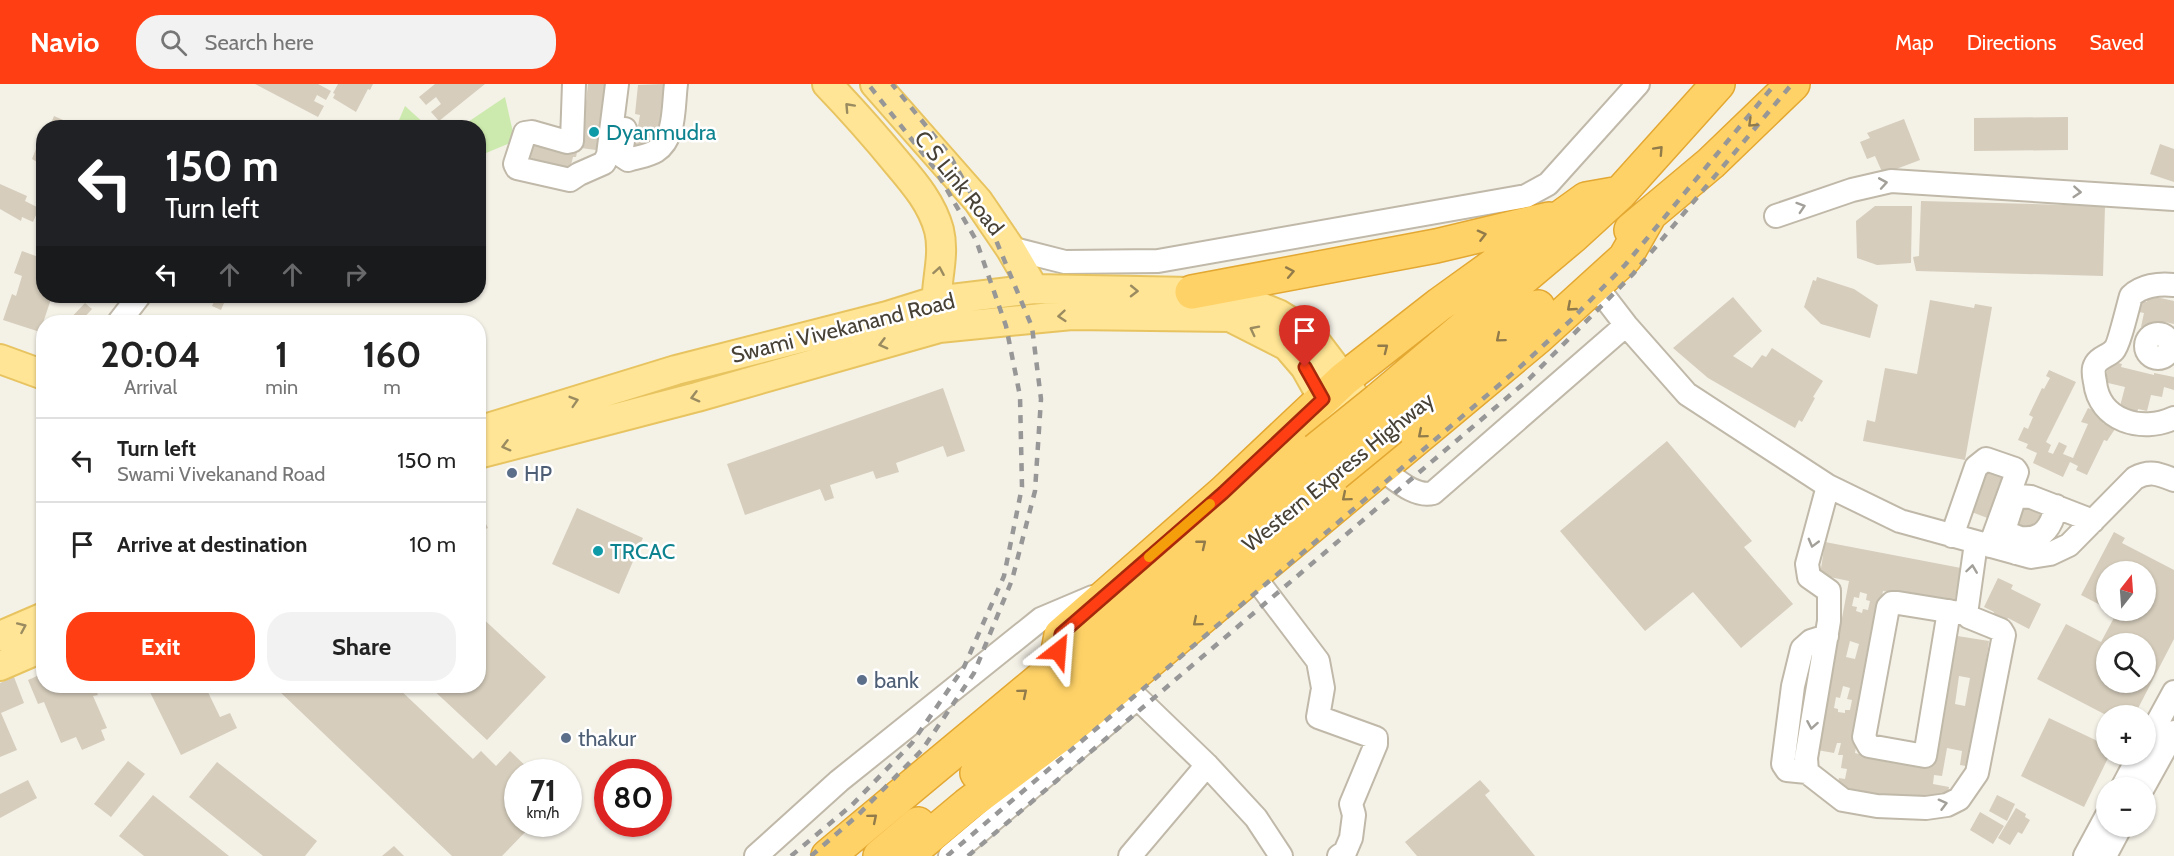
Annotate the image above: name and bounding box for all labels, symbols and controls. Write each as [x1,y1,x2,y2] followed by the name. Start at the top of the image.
[136,15,556,69] search box
[30,25,100,59] text: Navio
[157,26,190,59] icon: search
[205,29,314,56] text: Search here
[1895,30,1934,55] text: Map
[1967,30,2056,55] text: Directions
[2089,30,2144,55] text: Saved
[845,103,856,114] one-way arrow
[1748,116,1759,127] one-way arrow
[606,119,717,146] place label: Dyanmudra
[587,125,601,139] marker: Dyanmudra
[909,125,1009,241] street label: C S Link Road
[165,140,279,192] text: 150 m
[66,144,144,222] icon: left
[1652,147,1663,157] one-way arrow
[1877,177,1887,190] one-way arrow
[2073,186,2082,199] one-way arrow
[165,192,259,225] text: Turn left
[1795,202,1806,214] one-way arrow
[1477,230,1487,243] one-way arrow
[150,258,183,291] icon: left
[213,258,246,291] icon: ahead
[276,258,309,291] icon: ahead
[339,258,372,291] icon: right
[932,266,945,276] one-way arrow
[1285,266,1295,279] one-way arrow
[1130,285,1139,297] one-way arrow
[729,287,957,369] street label: Swami Vivekanand Road
[1567,300,1578,311] one-way arrow
[1279,305,1330,367] pin
[1058,309,1067,322] one-way arrow
[1288,314,1321,347] icon: arrive
[1250,325,1261,337] one-way arrow
[1496,331,1507,342] one-way arrow
[100,332,201,376] text: 20:04
[275,332,288,376] text: 1
[363,332,422,376] text: 160
[878,337,888,349] one-way arrow
[1377,344,1388,355] one-way arrow
[124,375,177,399] text: Arrival
[265,375,298,399] text: min
[383,375,401,399] text: m
[1237,386,1439,558] street label: Western Express Highway
[690,390,701,402] one-way arrow
[568,396,579,408] one-way arrow
[1418,426,1429,437] one-way arrow
[117,435,196,462] text: Turn left
[501,439,511,452] one-way arrow
[66,444,99,477] icon: left
[397,447,456,474] text: 150 m
[524,460,553,487] place label: HP
[117,462,325,486] text: Swami Vivekanand Road
[505,466,519,480] marker: HP
[1342,490,1353,501] one-way arrow
[66,528,99,561] icon: arrive
[117,531,307,558] text: Arrive at destination
[409,531,456,558] text: 10 m
[1808,537,1820,547] one-way arrow
[610,538,675,565] place label: TRCAC
[1195,541,1206,552] one-way arrow
[591,544,605,558] marker: TRCAC
[2096,561,2156,621] north arrow
[2096,561,2156,837] map controls
[1966,564,1978,573] one-way arrow
[66,612,255,681] button: Exit
[267,612,456,681] button: Share
[1193,615,1204,626] one-way arrow
[1026,619,1090,683] position arrow
[15,622,26,634] one-way arrow
[2096,633,2156,693] button: search
[874,667,919,694] place label: bank
[855,673,869,687] marker: bank
[1016,690,1027,701] one-way arrow
[2096,705,2156,765] button: +
[1806,719,1819,729] one-way arrow
[578,725,636,752] place label: thakur
[559,731,573,745] marker: thakur
[594,759,672,837] speed limit sign: 80
[530,772,556,809] text: 71
[2096,777,2156,837] button: −
[1938,799,1948,812] one-way arrow
[527,804,559,822] text: km/h
[866,815,877,826] one-way arrow

